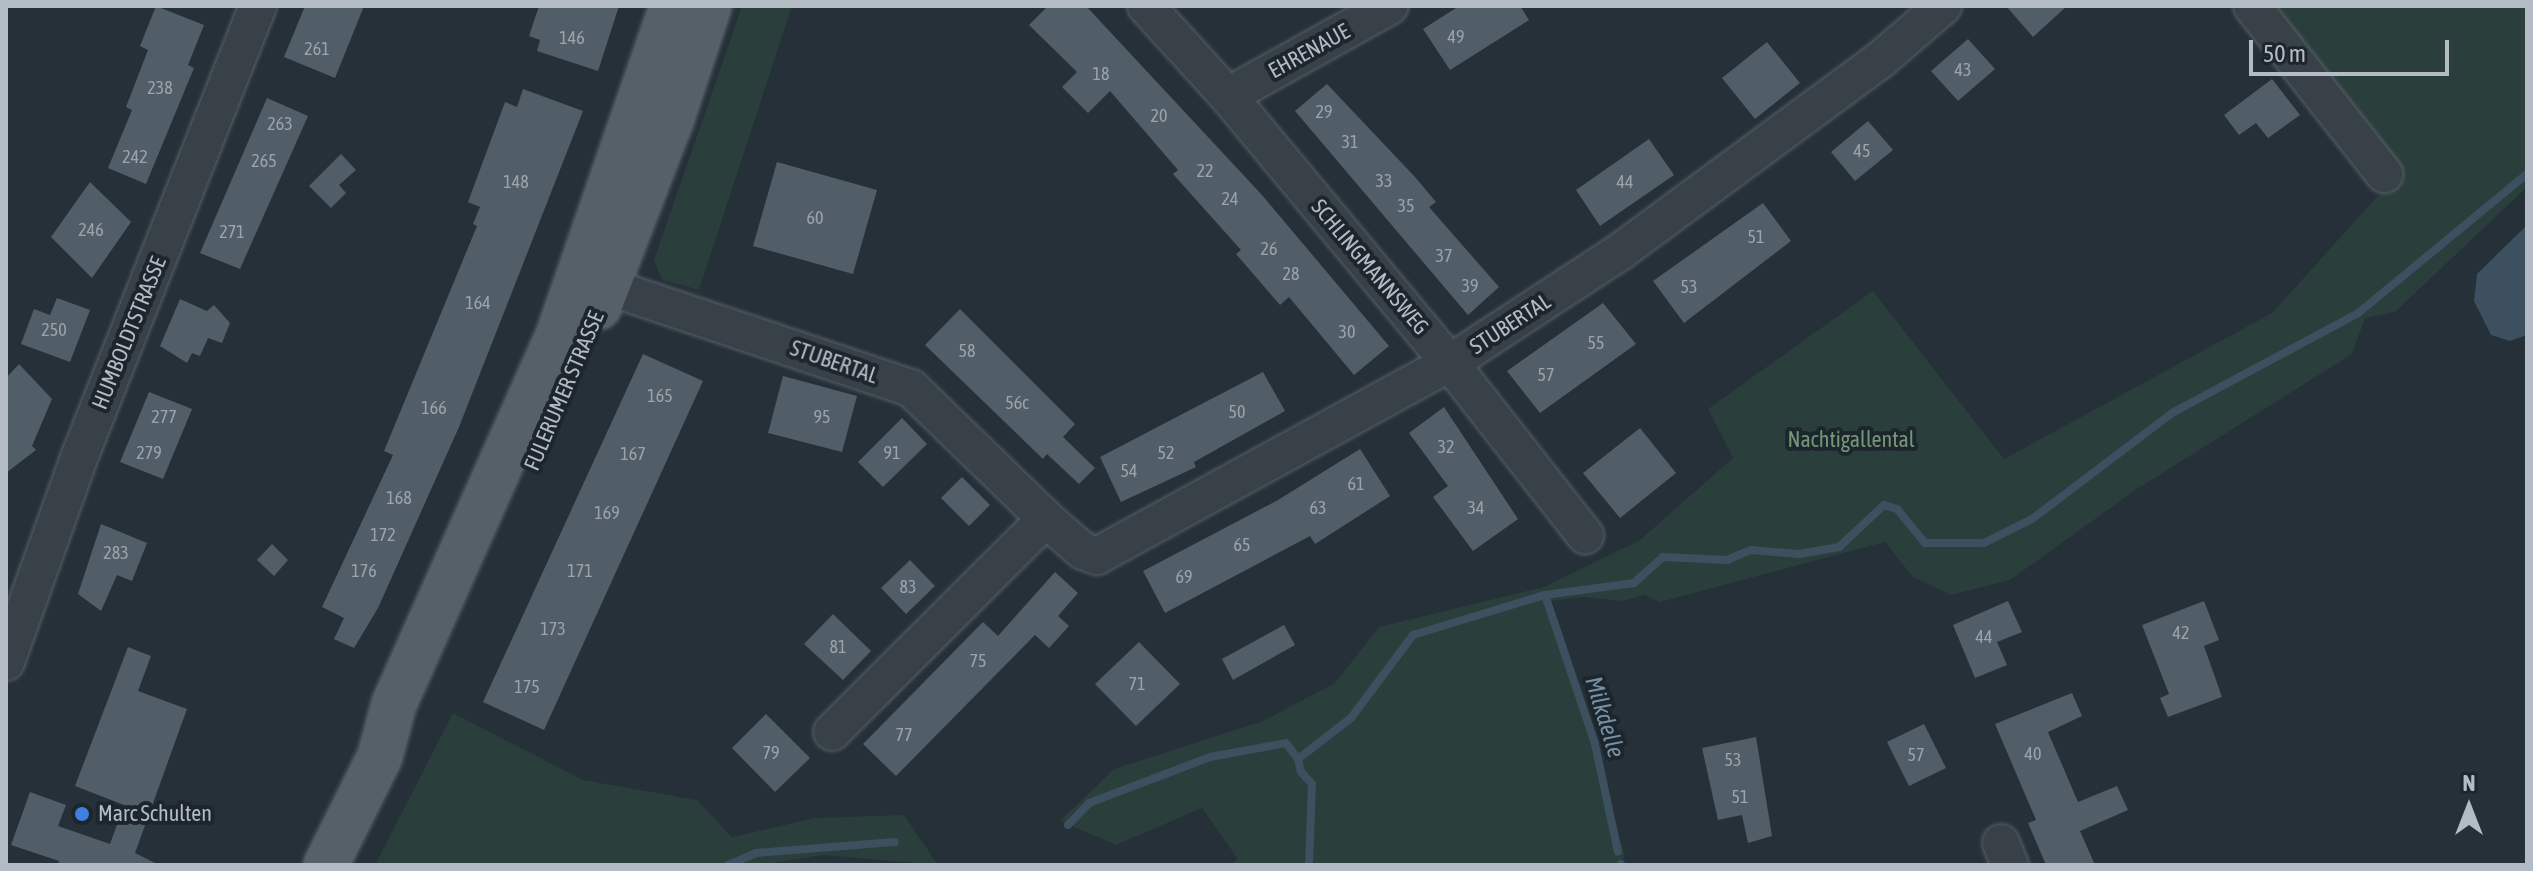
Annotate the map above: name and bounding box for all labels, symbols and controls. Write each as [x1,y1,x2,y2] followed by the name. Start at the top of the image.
[1264,18,1354,84] street label: EHRENAUE
[2253,24,2453,74] scale bar
[1448,26,1464,48] house number: 49
[559,27,585,49] house number: 146
[304,38,330,60] house number: 261
[2263,40,2306,67] text: 50 m
[1955,59,1971,81] house number: 43
[1093,63,1109,85] house number: 18
[147,77,173,99] house number: 238
[1316,101,1332,123] house number: 29
[1151,105,1167,127] house number: 20
[267,113,293,135] house number: 263
[1342,131,1358,153] house number: 31
[1854,140,1870,162] house number: 45
[122,146,148,168] house number: 242
[251,150,277,172] house number: 265
[1197,160,1213,182] house number: 22
[1376,170,1392,192] house number: 33
[503,171,529,193] house number: 148
[1617,171,1633,193] house number: 44
[1222,188,1238,210] house number: 24
[1306,194,1434,340] street label: SCHLINGMANNSWEG
[1398,195,1414,217] house number: 35
[807,207,823,229] house number: 60
[78,219,104,241] house number: 246
[219,221,245,243] house number: 271
[1748,226,1764,248] house number: 51
[1261,238,1277,260] house number: 26
[1436,245,1452,267] house number: 37
[86,253,172,413] street label: HUMBOLDTSTRASSE
[1283,263,1299,285] house number: 28
[1462,275,1478,297] house number: 39
[1681,276,1697,298] house number: 53
[1465,288,1555,360] street label: STUBERTAL
[465,292,491,314] house number: 164
[519,307,609,475] street label: FULERUMER STRASSE
[41,319,67,341] house number: 250
[1339,321,1355,343] house number: 30
[1588,332,1604,354] house number: 55
[787,335,881,389] street label: STUBERTAL
[959,340,975,362] house number: 58
[1538,364,1554,386] house number: 57
[647,385,673,407] house number: 165
[1005,392,1029,414] house number: 56c
[421,397,447,419] house number: 166
[1229,401,1245,423] house number: 50
[151,406,177,428] house number: 277
[814,406,830,428] house number: 95
[1787,427,1915,453] park label: Nachtigallental
[1438,436,1454,458] house number: 32
[136,442,162,464] house number: 279
[884,442,900,464] house number: 91
[1158,442,1174,464] house number: 52
[620,443,646,465] house number: 167
[1121,460,1137,482] house number: 54
[1348,473,1364,495] house number: 61
[386,487,412,509] house number: 168
[1310,497,1326,519] house number: 63
[1468,497,1484,519] house number: 34
[594,502,620,524] house number: 169
[370,524,396,546] house number: 172
[1234,534,1250,556] house number: 65
[103,542,129,564] house number: 283
[351,560,377,582] house number: 176
[567,560,593,582] house number: 171
[1176,566,1192,588] house number: 69
[900,576,916,598] house number: 83
[540,618,566,640] house number: 173
[2173,622,2189,644] house number: 42
[1976,626,1992,648] house number: 44
[830,636,846,658] house number: 81
[970,650,986,672] house number: 75
[1129,673,1145,695] house number: 71
[1579,673,1631,761] water label: Milkdelle
[514,676,540,698] house number: 175
[896,724,912,746] house number: 77
[763,742,779,764] house number: 79
[2025,743,2041,765] house number: 40
[1908,744,1924,766] house number: 57
[1725,749,1741,771] house number: 53
[2429,767,2509,847] north arrow
[2463,770,2475,796] text: N
[1732,786,1748,808] house number: 51
[98,801,212,827] place label: Marc Schulten
[73,805,91,823] marker: Marc Schulten

